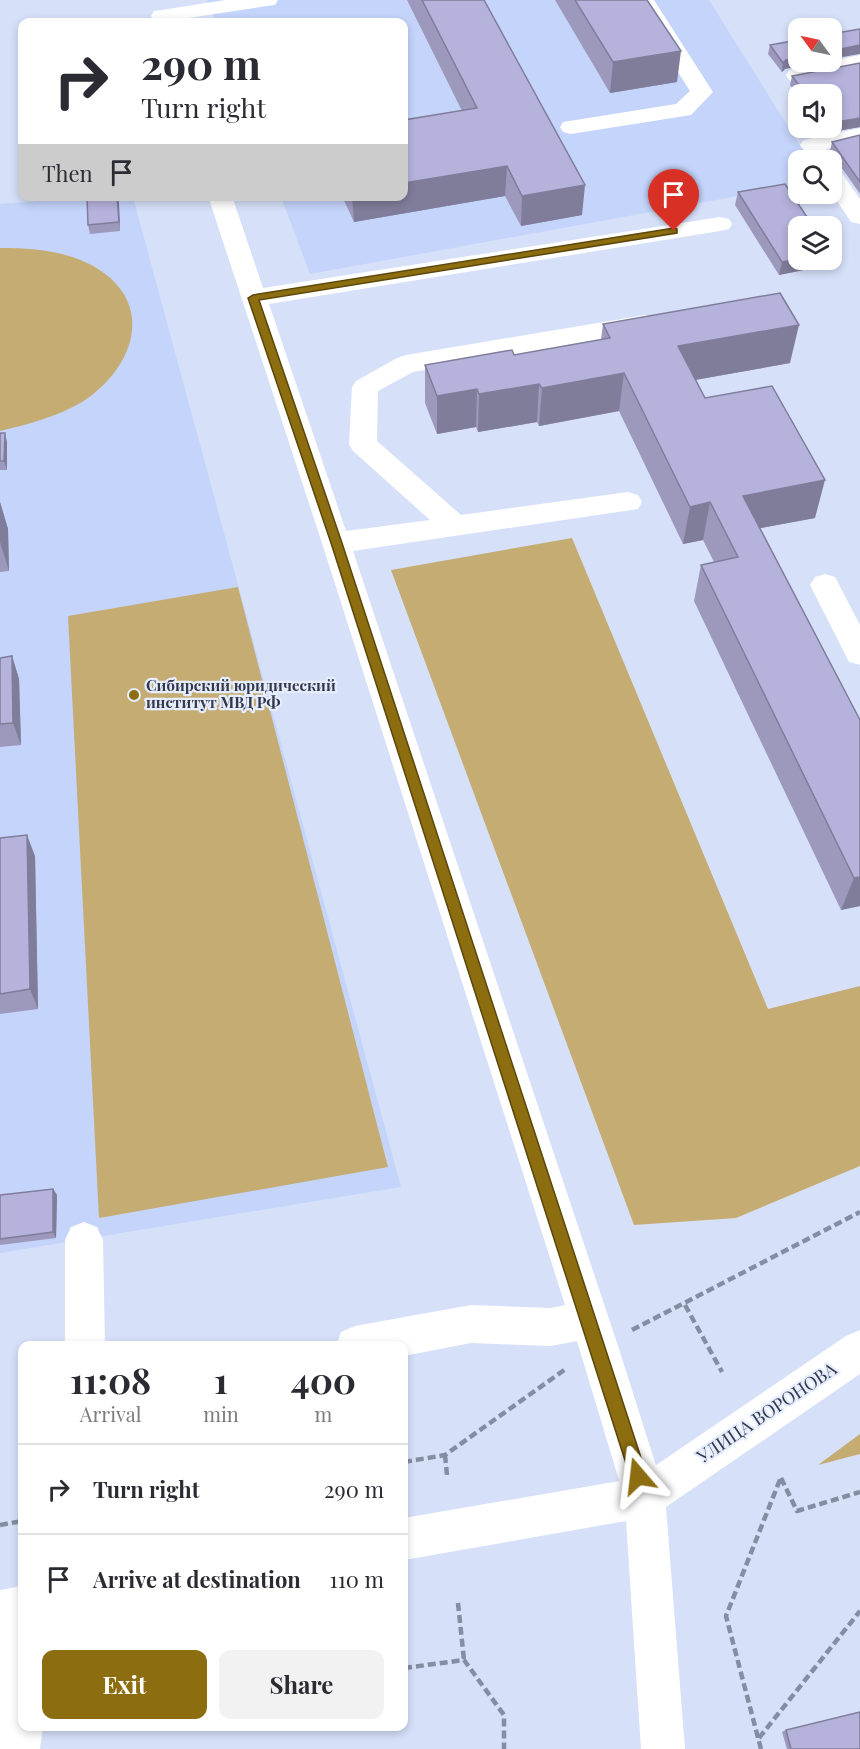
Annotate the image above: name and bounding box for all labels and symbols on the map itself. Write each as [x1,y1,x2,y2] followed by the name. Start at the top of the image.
[788,18,842,72] north arrow
[648,169,699,231] pin
[146,675,336,712] place label: Сибирский юридический институт МВД РФ
[127,688,141,702] marker: Сибирский юридический институт МВД РФ
[691,1356,841,1468] street label: УЛИЦА ВОРОНОВА
[606,1444,670,1508] position arrow

